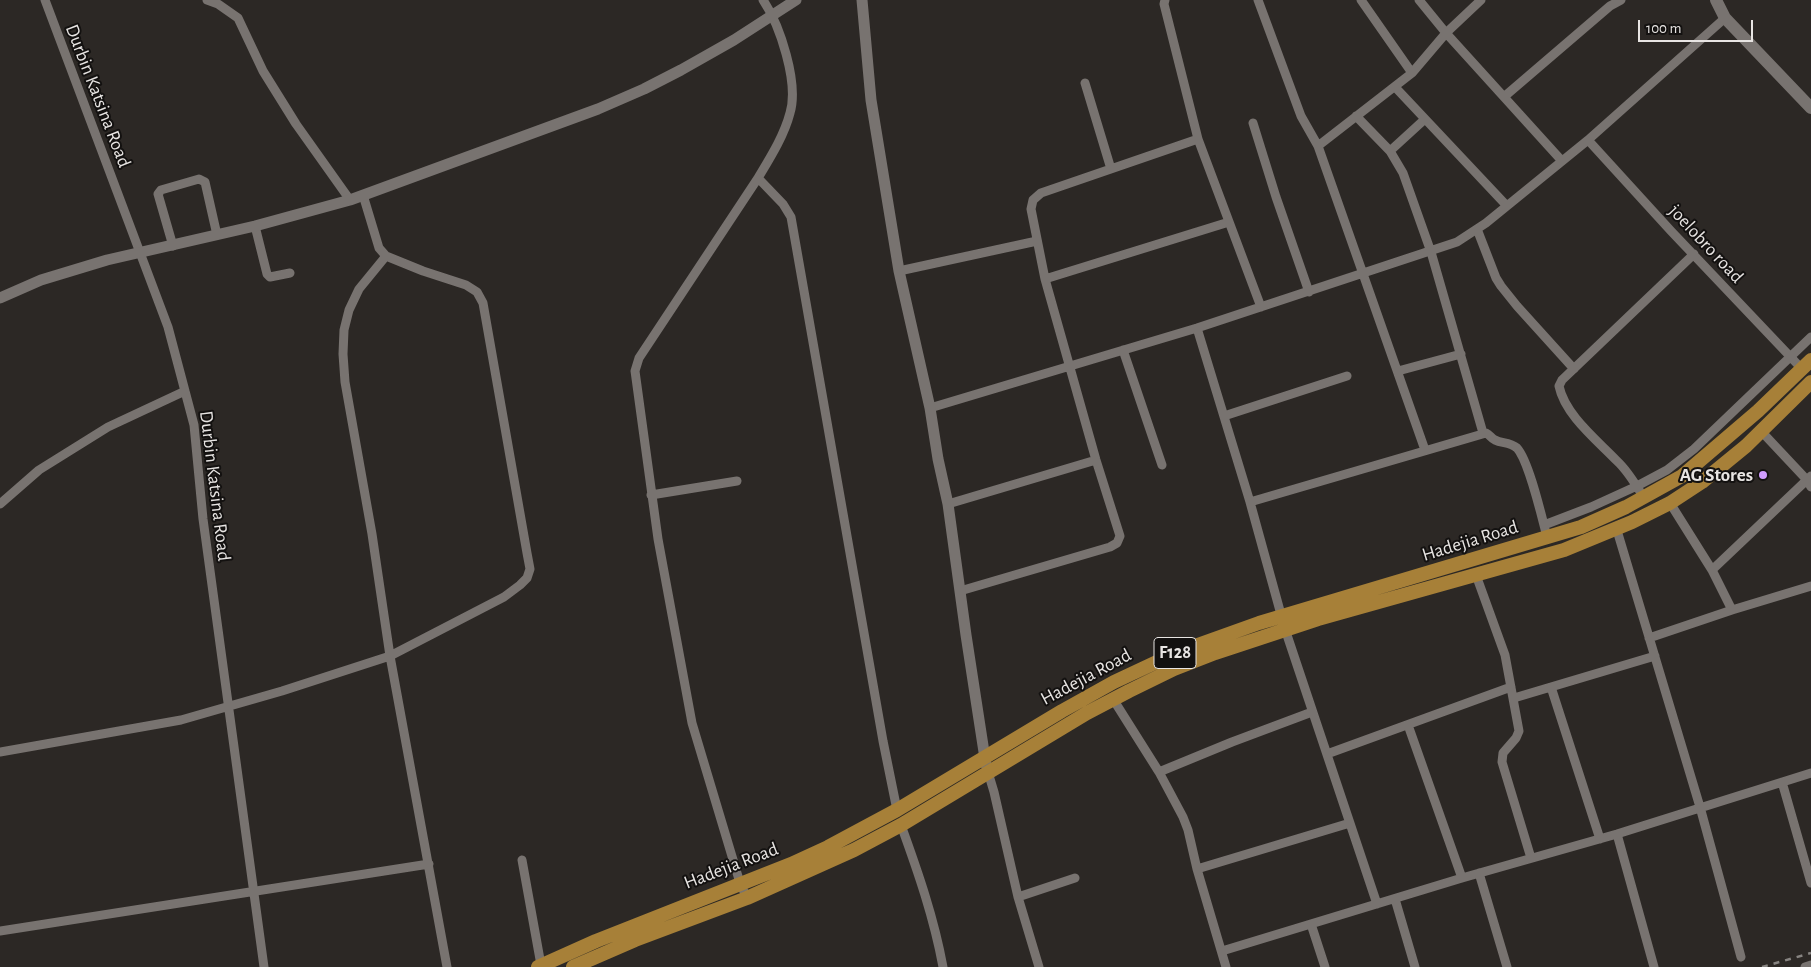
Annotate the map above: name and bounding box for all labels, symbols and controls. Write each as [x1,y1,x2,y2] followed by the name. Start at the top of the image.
[1641,10,1756,42] scale bar
[60,21,136,171] street label: Durbin Katsina Road
[1646,21,1681,36] text: 100 m
[1664,200,1748,288] street label: joelobro road
[194,409,236,563] street label: Durbin Katsina Road
[1680,464,1753,486] place label: AG Stores
[1757,469,1769,481] marker: AG Stores
[1419,516,1521,566] street label: Hadejia Road
[1154,638,1196,668] road number: F128
[1037,644,1135,710] street label: Hadejia Road
[681,838,781,894] street label: Hadejia Road

